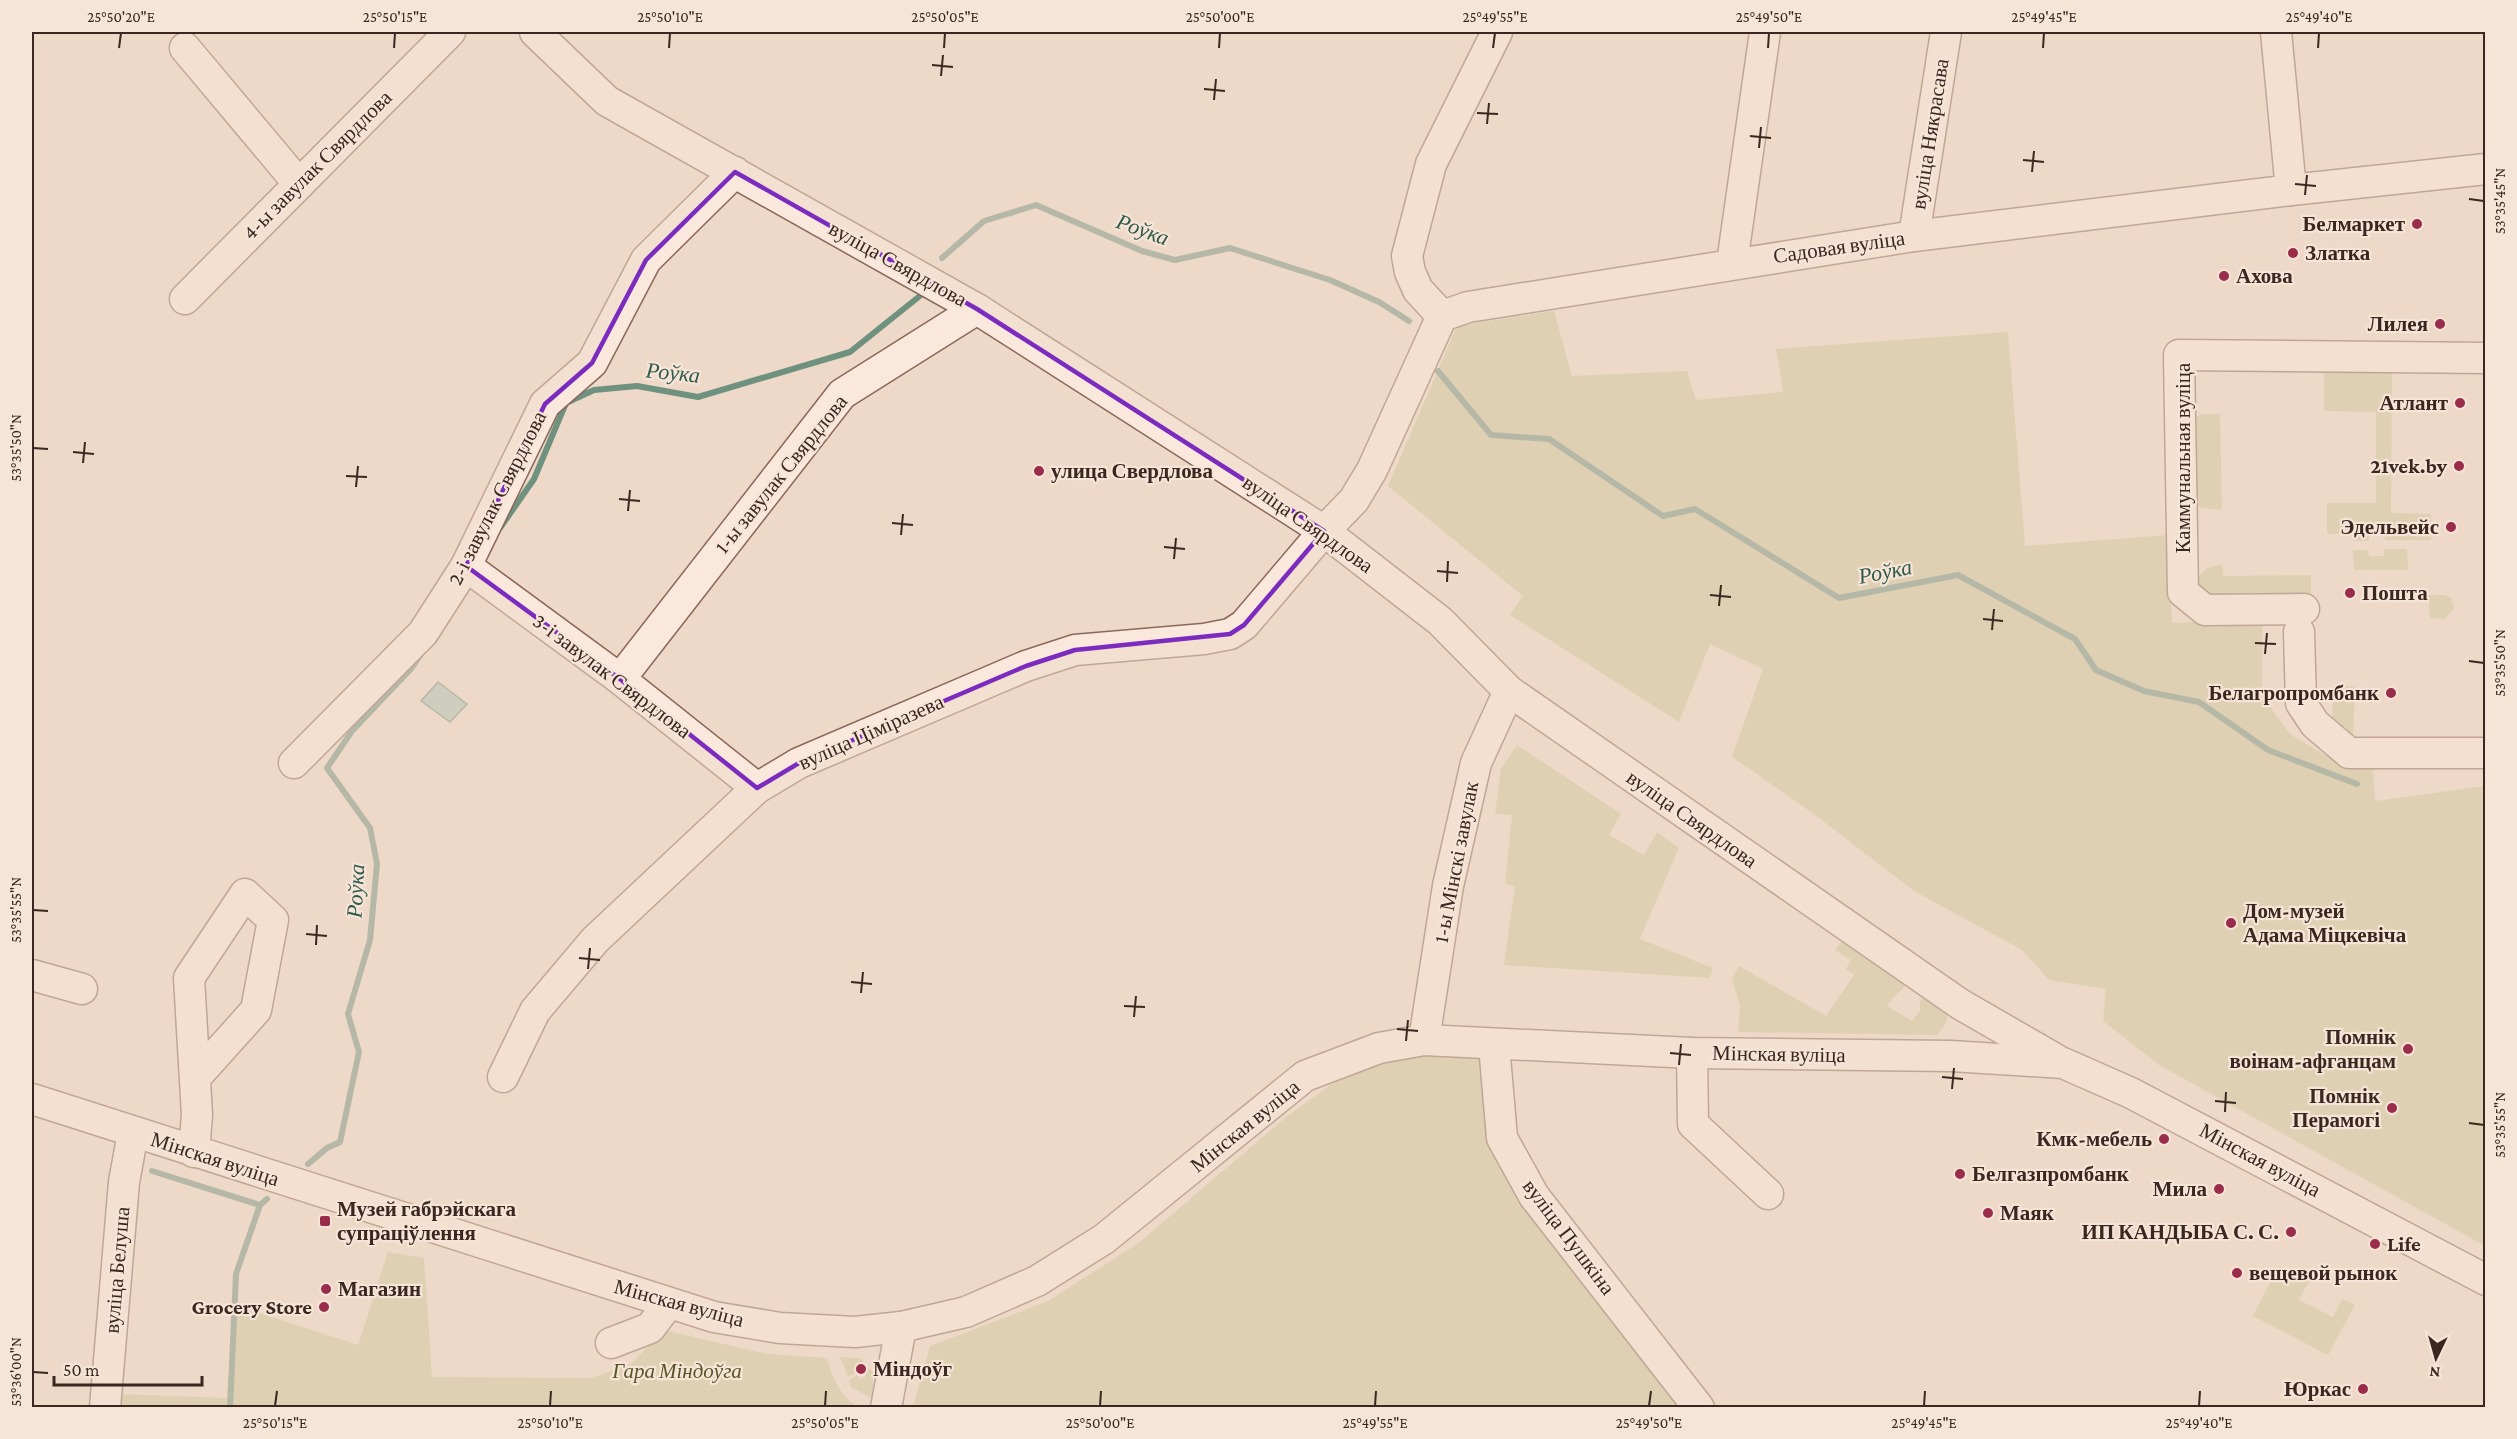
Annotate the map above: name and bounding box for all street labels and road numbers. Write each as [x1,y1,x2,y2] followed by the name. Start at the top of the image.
[1906,56,1954,211] street label: вуліца Някрасава
[237,85,397,245] street label: 4-ы завулак Свярдлова
[825,216,972,312] street label: вуліца Свярдлова
[1772,226,1907,268] street label: Садовая вуліца
[2171,362,2195,553] street label: Каммунальная вуліца
[710,389,853,558] street label: 1-ы завулак Свярдлова
[443,406,552,589] street label: 2-і завулак Свярдлова
[1238,470,1378,578] street label: вуліца Свярдлова
[528,609,696,744] street label: 3-і завулак Свярдлова
[795,689,948,775] street label: вуліца Ціміразева
[1622,765,1762,873] street label: вуліца Свярдлова
[1429,778,1484,945] street label: 1-ы Мінскі завулак
[1712,1041,1847,1067] street label: Мінская вуліца
[1186,1074,1305,1177] street label: Мінская вуліца
[2195,1118,2325,1202] street label: Мінская вуліца
[148,1127,283,1191] street label: Мінская вуліца
[1518,1175,1621,1300] street label: вуліца Пушкіна
[99,1205,135,1335] street label: вуліца Белуша
[611,1274,747,1332] street label: Мінская вуліца

